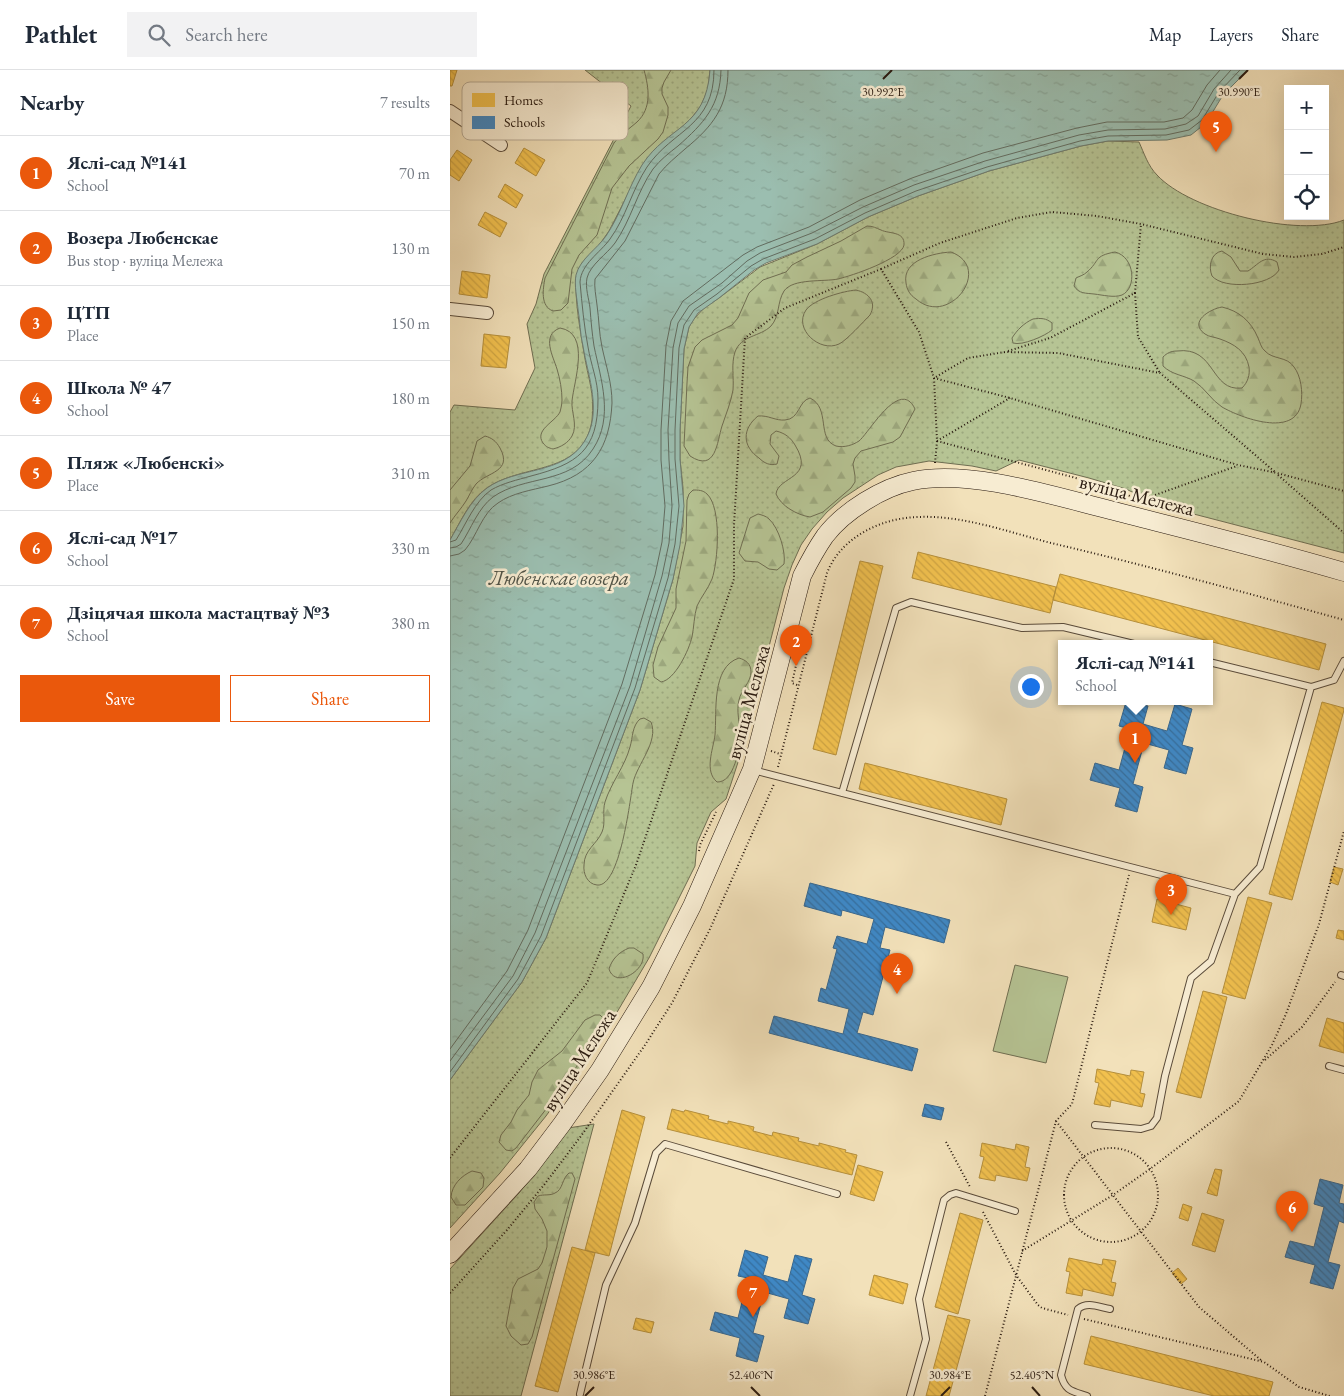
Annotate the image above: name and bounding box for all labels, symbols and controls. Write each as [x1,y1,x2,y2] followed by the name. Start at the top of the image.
[127,12,477,57] search box
[25,19,97,50] text: Pathlet
[145,21,173,49] icon: search
[185,22,268,47] text: Search here
[1149,23,1181,46] text: Map
[1209,23,1253,46] text: Layers
[1281,23,1319,46] text: Share
[462,82,628,140] legend
[862,84,904,100] text: 30.992°E
[1218,84,1260,100] text: 30.990°E
[1284,85,1329,220] map controls
[1284,85,1329,130] button: +
[20,89,84,116] text: Nearby
[504,91,544,109] text: Homes
[380,92,430,113] text: 7 results
[1200,111,1232,152] pin: 5
[504,113,545,131] text: Schools
[1284,130,1329,175] button: −
[67,150,188,175] text: Яслі-сад №141
[32,163,40,184] text: 1
[399,163,430,184] text: 70 m
[67,175,109,196] text: School
[1284,175,1329,220] button: locate
[67,225,218,250] text: Возера Любенскае
[32,238,40,259] text: 2
[391,238,430,259] text: 130 m
[67,250,223,271] text: Bus stop · вуліца Мележа
[67,300,110,325] text: ЦТП
[32,313,40,334] text: 3
[391,313,430,334] text: 150 m
[67,325,99,346] text: Place
[67,375,171,400] text: Школа № 47
[32,388,40,409] text: 4
[391,388,430,409] text: 180 m
[67,400,109,421] text: School
[67,450,225,475] text: Пляж «Любенскі»
[32,463,40,484] text: 5
[391,463,430,484] text: 310 m
[1077,468,1197,522] street label: вуліца Мележа
[67,475,99,496] text: Place
[67,525,178,550] text: Яслі-сад №17
[32,538,40,559] text: 6
[391,538,430,559] text: 330 m
[67,550,109,571] text: School
[488,564,629,591] water label: Любенскае возера
[67,600,330,625] text: Дзіцячая школа мастацтваў №3
[32,613,40,634] text: 7
[391,613,430,634] text: 380 m
[67,625,109,646] text: School
[780,625,812,666] pin: 2
[1058,640,1213,705] popup
[720,642,776,762] street label: вуліца Мележа
[1075,650,1196,675] text: Яслі-сад №141
[1018,674,1044,700] your location
[20,675,220,722] button: Save
[230,675,430,722] button: Share
[1075,675,1117,696] text: School
[1119,722,1151,763] pin: 1
[1155,874,1187,915] pin: 3
[881,953,913,994] pin: 4
[536,1004,622,1116] street label: вуліца Мележа
[1276,1191,1308,1232] pin: 6
[737,1276,769,1317] pin: 7
[573,1367,615,1383] text: 30.986°E
[729,1367,774,1383] text: 52.406°N
[929,1367,971,1383] text: 30.984°E
[1010,1367,1055,1383] text: 52.405°N

